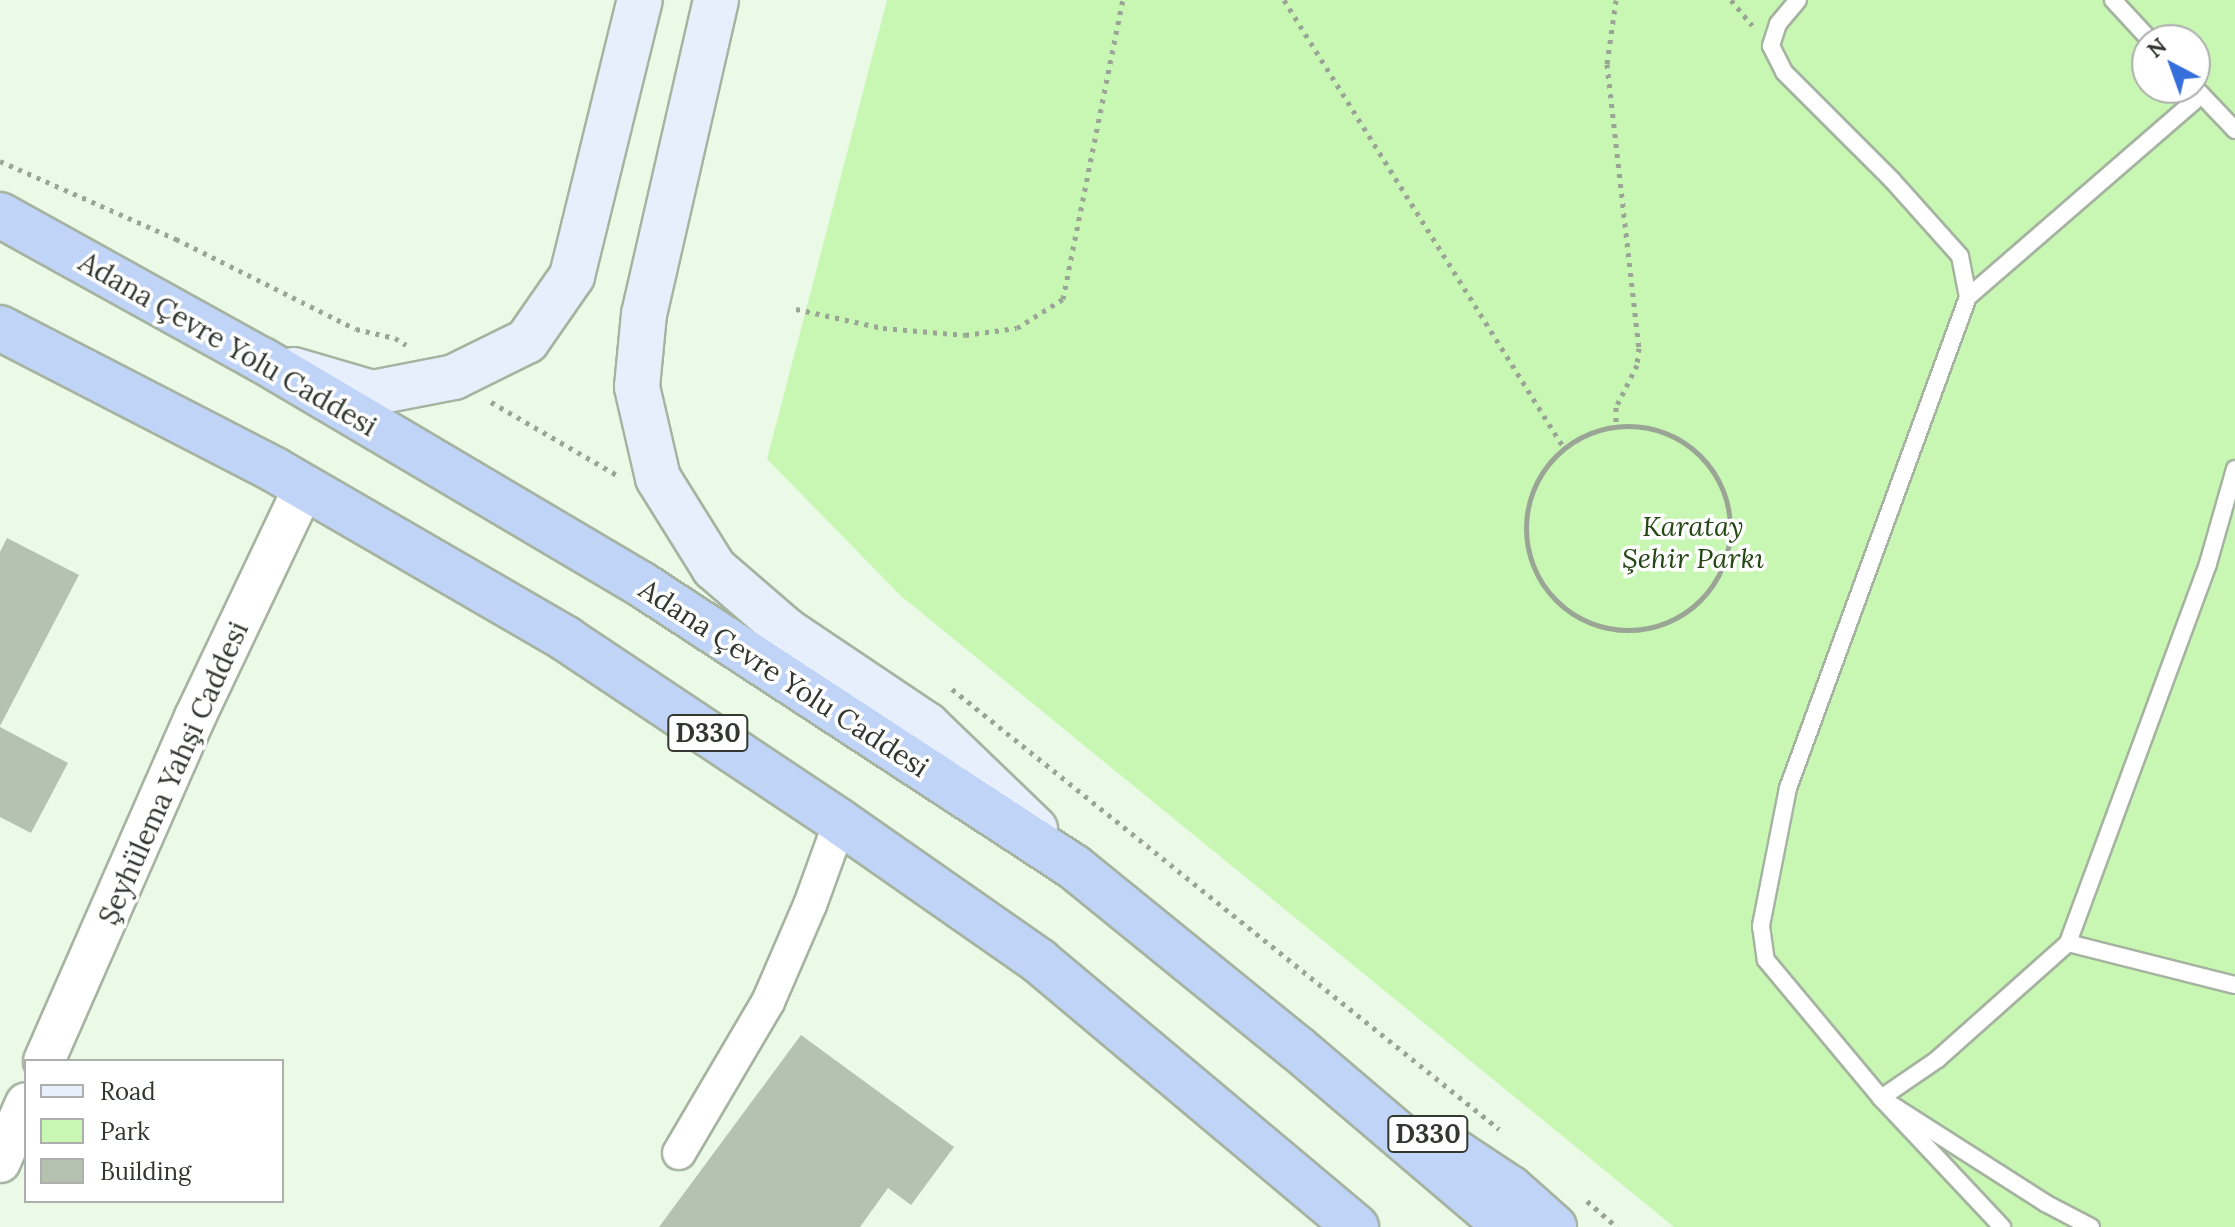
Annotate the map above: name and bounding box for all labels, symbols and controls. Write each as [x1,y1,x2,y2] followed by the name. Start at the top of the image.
[2131,24,2211,104] north arrow
[2141,31,2172,64] text: N
[73,245,383,443] street label: Adana Çevre Yolu Caddesi
[1622,509,1764,575] park label: Karatay Şehir Parkı
[633,572,935,784] street label: Adana Çevre Yolu Caddesi
[91,616,255,930] street label: Şeyhülema Yahşi Caddesi
[666,711,750,755] road number: D330
[24,1059,284,1203] legend
[100,1076,156,1107] text: Road
[1386,1112,1470,1156] road number: D330
[100,1116,150,1147] text: Park
[100,1156,191,1187] text: Building

